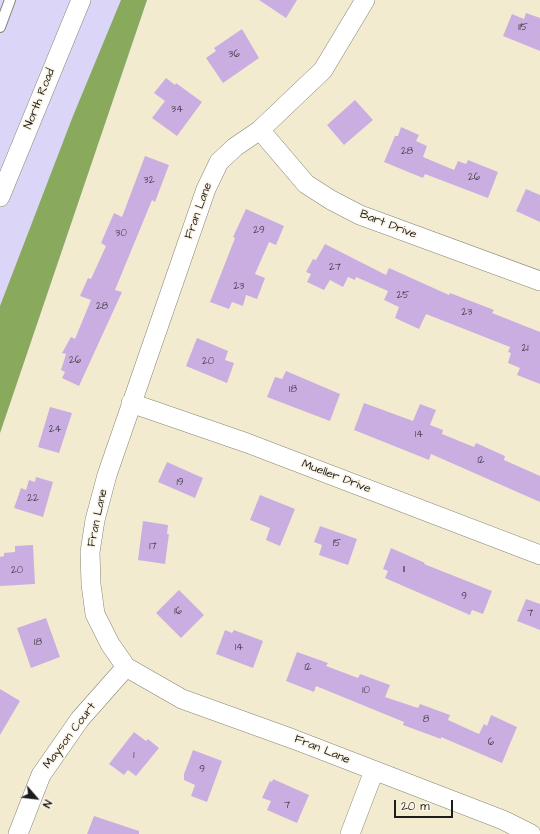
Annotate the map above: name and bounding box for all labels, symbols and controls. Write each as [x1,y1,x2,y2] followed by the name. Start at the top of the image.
[518,22,528,34] house number: 115
[228,49,240,61] house number: 36
[21,67,59,131] street label: North Road
[171,104,183,116] house number: 34
[401,146,413,158] house number: 28
[468,172,480,184] house number: 26
[144,175,154,187] house number: 32
[182,181,216,241] street label: Fran Lane
[357,208,419,242] street label: Bart Drive
[253,225,265,237] house number: 29
[115,228,127,240] house number: 30
[329,262,341,274] house number: 27
[234,281,244,293] house number: 23
[397,290,409,302] house number: 25
[96,301,108,313] house number: 28
[462,307,472,319] house number: 23
[521,343,529,355] house number: 21
[69,355,81,367] house number: 26
[202,356,214,368] house number: 20
[289,384,297,396] house number: 18
[49,424,61,436] house number: 24
[415,429,423,441] house number: 14
[477,455,485,467] house number: 12
[299,457,373,497] street label: Mueller Drive
[177,477,183,489] house number: 19
[85,488,111,548] street label: Fran Lane
[27,493,39,505] house number: 22
[333,538,341,550] house number: 15
[149,541,157,553] house number: 17
[403,564,405,576] house number: 11
[11,565,23,577] house number: 20
[461,591,467,603] house number: 9
[174,606,182,618] house number: 16
[527,608,533,620] house number: 7
[34,637,42,649] house number: 18
[235,642,243,654] house number: 14
[304,662,312,674] house number: 12
[362,685,370,697] house number: 10
[40,700,100,772] street label: Mayson Court
[423,714,429,726] house number: 8
[292,732,352,768] street label: Fran Lane
[488,737,494,749] house number: 6
[133,750,135,762] house number: 1
[199,764,205,776] house number: 9
[16,778,56,818] north arrow
[396,792,455,818] scale bar
[39,797,55,810] text: N
[401,798,430,815] text: 20 m
[284,800,290,812] house number: 7

